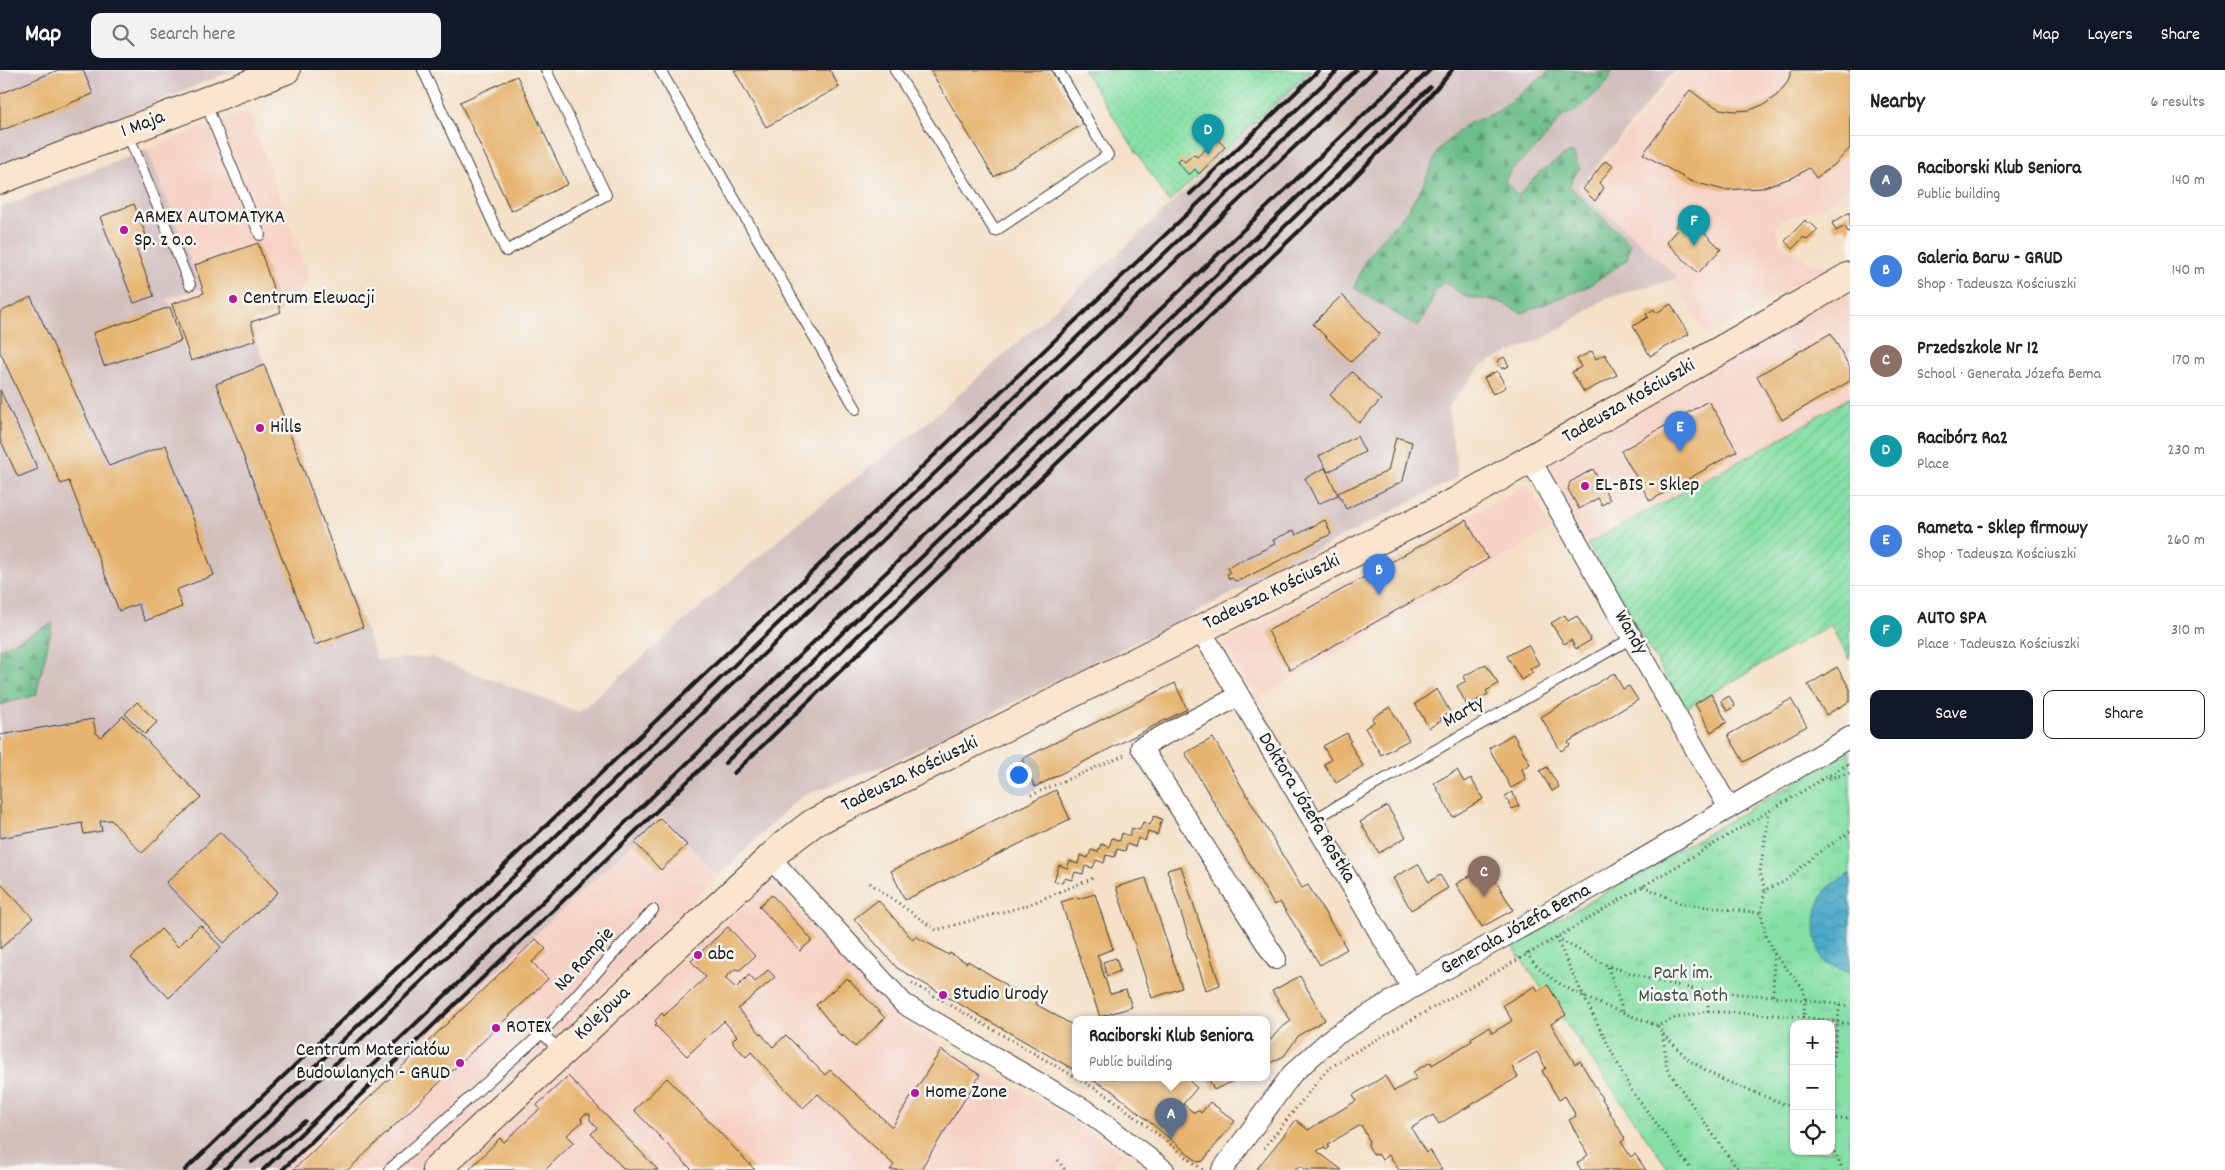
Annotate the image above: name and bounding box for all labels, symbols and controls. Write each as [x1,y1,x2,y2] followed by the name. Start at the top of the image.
[91,13,441,58] search box
[25,18,61,52] text: Map
[109,21,137,49] icon: search
[149,22,235,49] text: Search here
[2032,23,2059,48] text: Map
[2087,23,2133,48] text: Layers
[2161,23,2200,48] text: Share
[1870,88,1925,118] text: Nearby
[2150,91,2205,114] text: 6 results
[117,104,169,146] street label: 1 Maja
[1192,114,1224,155] pin: D
[1917,156,2081,183] text: Raciborski Klub Seniora
[1882,169,1890,192] text: A
[2171,169,2205,192] text: 140 m
[1917,183,2000,206] text: Public building
[134,204,285,255] place label: ARMEX AUTOMATYKA Sp. z o.o.
[1678,205,1710,246] pin: F
[118,224,130,236] marker: ARMEX AUTOMATYKA Sp. z o.o.
[1917,246,2062,273] text: Galeria Barw - GRUD
[1882,259,1890,282] text: B
[2171,259,2205,282] text: 140 m
[1917,273,2076,296] text: Shop · Tadeusza Kościuszki
[243,285,375,313] place label: Centrum Elewacji
[227,293,239,305] marker: Centrum Elewacji
[1917,336,2039,363] text: Przedszkole Nr 12
[1882,349,1890,372] text: C
[2172,349,2205,372] text: 170 m
[1557,352,1701,451] street label: Tadeusza Kościuszki
[1917,363,2101,386] text: School · Generała Józefa Bema
[1664,411,1696,452] pin: E
[270,414,302,442] place label: Hills
[254,422,266,434] marker: Hills
[1917,426,2008,453] text: Racibórz Ra2
[1882,439,1890,462] text: D
[2168,439,2205,462] text: 230 m
[1917,453,1949,476] text: Place
[1595,472,1699,500] place label: EL-BIS - Sklep
[1579,480,1591,492] marker: EL-BIS - Sklep
[1917,516,2087,543] text: Rameta - Sklep firmowy
[1882,529,1890,552] text: E
[2167,529,2205,552] text: 260 m
[1917,543,2076,566] text: Shop · Tadeusza Kościuszki
[1199,548,1345,638] street label: Tadeusza Kościuszki
[1363,554,1395,595] pin: B
[1606,605,1654,661] street label: Wandy
[1917,606,1987,633] text: AUTO SPA
[1882,619,1890,642] text: F
[2171,619,2205,642] text: 310 m
[1917,633,2079,656] text: Place · Tadeusza Kościuszki
[1438,689,1491,736] street label: Marty
[1870,690,2033,739] button: Save
[2043,690,2205,739] button: Share
[1250,728,1362,889] street label: Doktora Józefa Rostka
[837,730,983,820] street label: Tadeusza Kościuszki
[1006,762,1032,788] your location
[1468,856,1500,897] pin: C
[1436,877,1597,983] street label: Generała Józefa Bema
[548,921,622,998] street label: Na Rampie
[708,941,734,969] place label: abc
[692,949,704,961] marker: abc
[1638,960,1728,1011] park label: Park im. Miasta Roth
[569,980,638,1047] street label: Kolejowa
[953,981,1049,1009] place label: Studio Urody
[937,989,949,1001] marker: Studio Urody
[506,1014,551,1042] place label: ROTEX
[1072,1016,1270,1081] popup
[1790,1020,1835,1155] map controls
[1790,1020,1835,1065] button: +
[490,1022,502,1034] marker: ROTEX
[1089,1024,1253,1051] text: Raciborski Klub Seniora
[296,1037,450,1088] place label: Centrum Materiałów Budowlanych - GRUD
[1089,1051,1172,1074] text: Public building
[454,1057,466,1069] marker: Centrum Materiałów Budowlanych - GRUD
[1790,1065,1835,1110] button: −
[925,1079,1007,1107] place label: Home Zone
[909,1087,921,1099] marker: Home Zone
[1155,1098,1187,1139] pin: A
[1790,1110,1835,1155] button: locate

